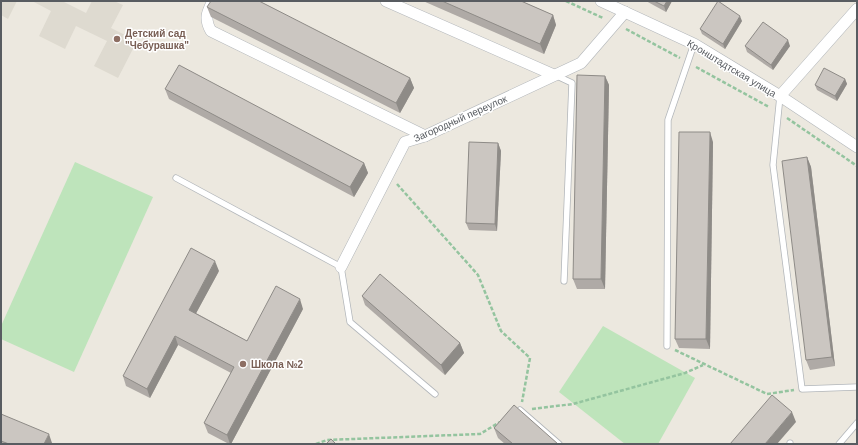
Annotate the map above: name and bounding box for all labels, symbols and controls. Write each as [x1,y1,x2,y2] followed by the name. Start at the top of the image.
[125,28,189,51] place label: Детский сад "Чебурашка"
[112,34,122,44] marker: Детский сад "Чебурашка"
[685,38,779,100] street label: Кронштадтская улица
[412,93,509,144] street label: Загородный переулок
[238,359,248,369] marker: Школа №2
[251,359,304,370] place label: Школа №2

